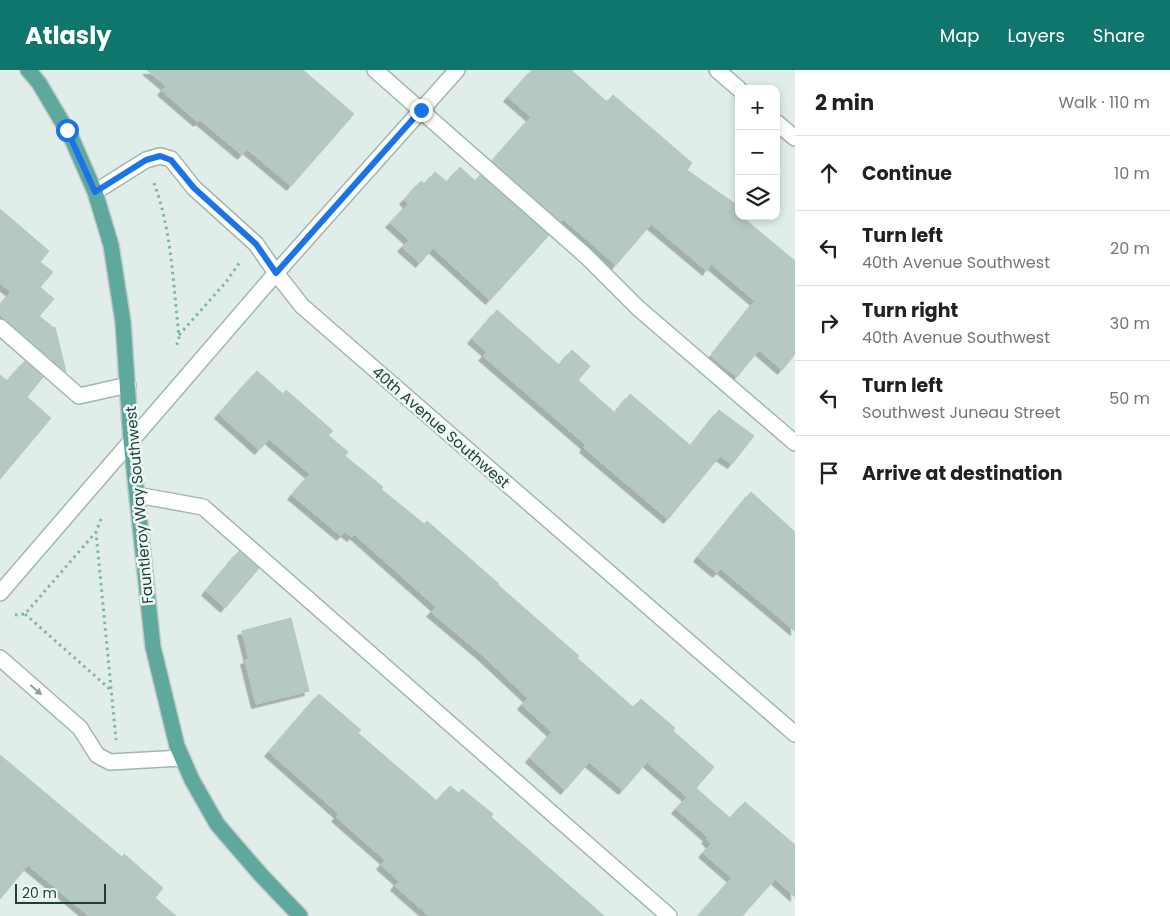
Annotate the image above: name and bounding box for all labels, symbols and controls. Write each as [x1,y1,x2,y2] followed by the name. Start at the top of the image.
[25,19,111,52] text: Atlasly
[940,23,980,48] text: Map
[1008,23,1065,48] text: Layers
[1093,23,1145,48] text: Share
[735,85,780,220] map controls
[735,85,780,130] button: +
[815,88,874,117] text: 2 min
[1058,91,1150,114] text: Walk · 110 m
[410,99,433,122] route end
[56,119,79,142] route start
[735,130,780,175] button: −
[815,159,843,187] icon: ahead
[862,160,952,187] text: Continue
[1114,162,1150,185] text: 10 m
[735,175,780,220] button: layers
[862,222,943,249] text: Turn left
[815,234,843,262] icon: left
[1110,237,1150,260] text: 20 m
[862,251,1050,274] text: 40th Avenue Southwest
[862,297,958,324] text: Turn right
[815,309,843,337] icon: right
[1110,312,1150,335] text: 30 m
[862,326,1050,349] text: 40th Avenue Southwest
[368,361,514,493] street label: 40th Avenue Southwest
[862,372,943,399] text: Turn left
[815,384,843,412] icon: left
[1109,387,1150,410] text: 50 m
[862,401,1060,424] text: Southwest Juneau Street
[120,405,158,605] street label: Fauntleroy Way Southwest
[815,459,843,487] icon: arrive
[862,460,1063,487] text: Arrive at destination
[30,685,43,696] one-way arrow
[15,881,106,904] scale bar
[22,883,57,903] text: 20 m

